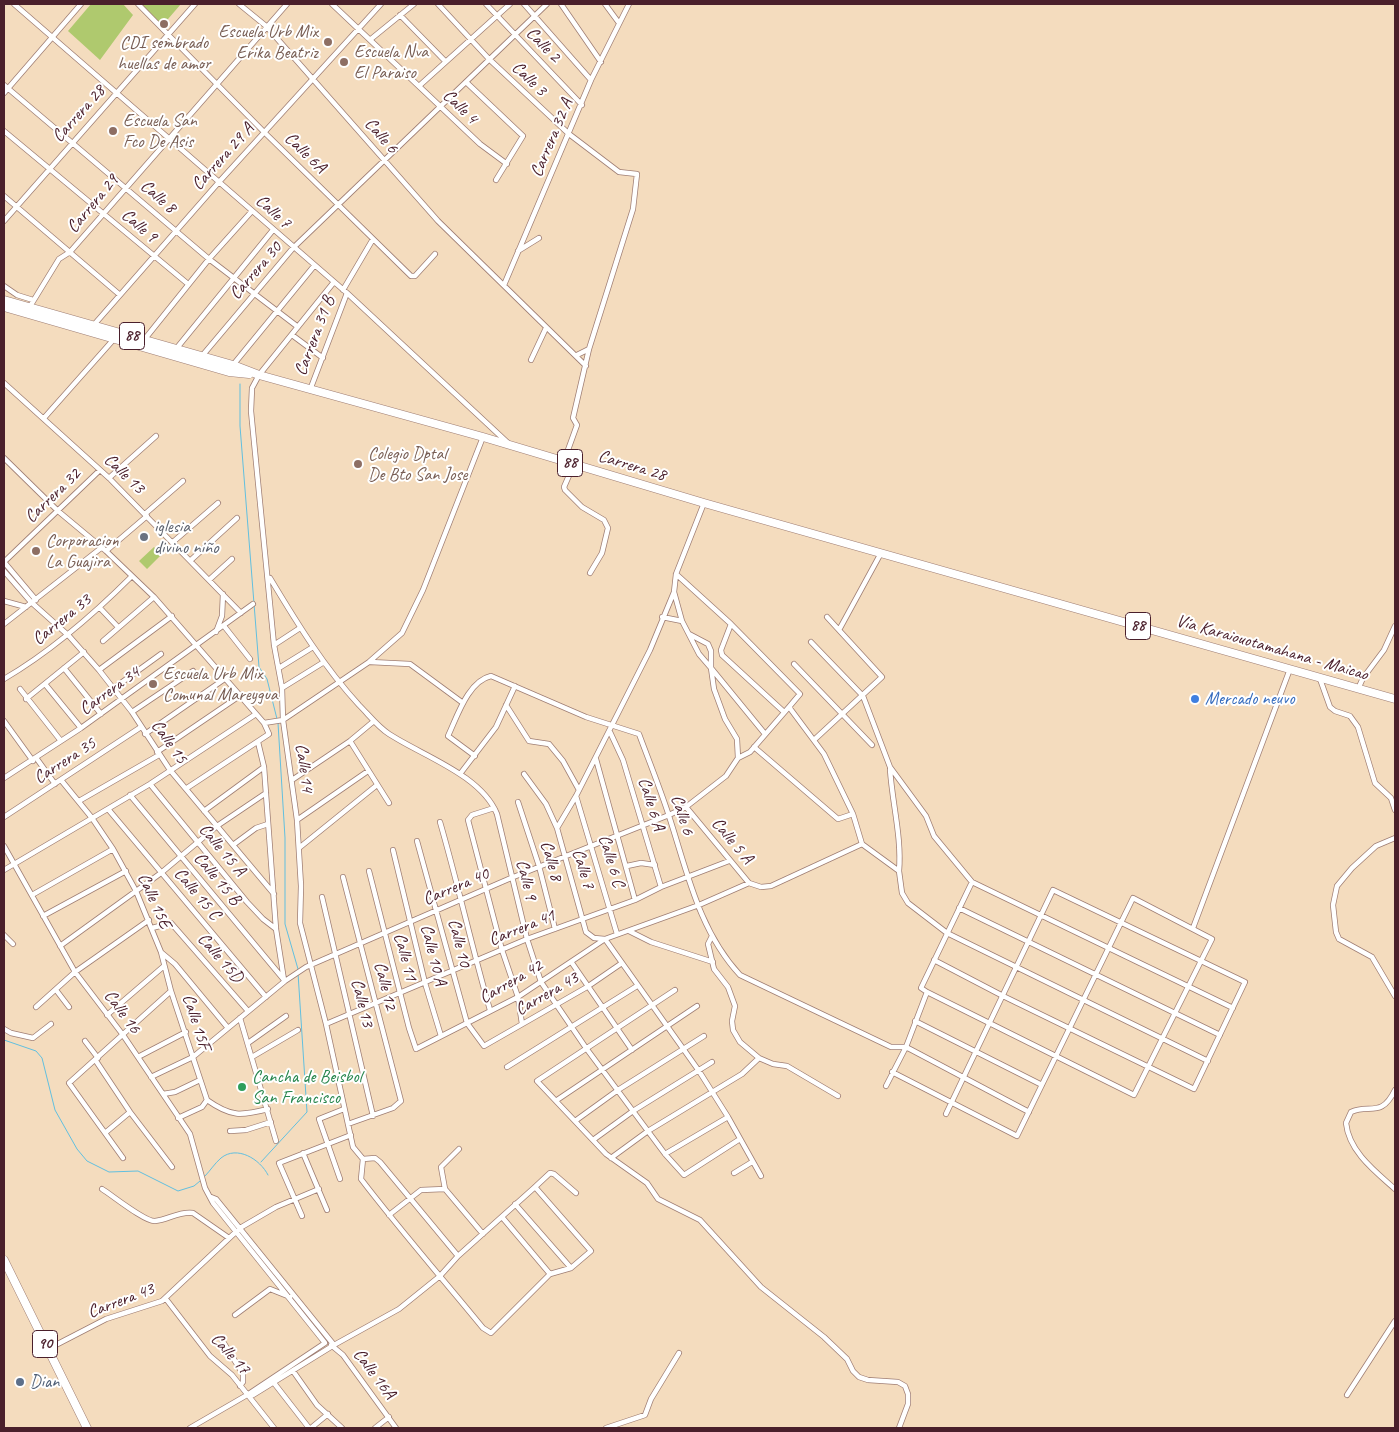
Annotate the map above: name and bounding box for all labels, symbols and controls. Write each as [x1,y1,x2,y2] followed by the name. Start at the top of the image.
[158,18,170,30] marker: CDI sembrado huellas de amor
[219,21,318,64] place label: Escuela Urb Mix Erika Beatriz
[521,23,565,67] street label: Calle 2
[118,32,210,74] place label: CDI sembrado huellas de amor
[322,36,334,48] marker: Escuela Urb Mix Erika Beatriz
[354,41,428,84] place label: Escuela Nva El Paraiso
[338,56,350,68] marker: Escuela Nva El Paraiso
[507,57,551,101] street label: Calle 3
[48,81,110,147] street label: Carrera 28
[438,85,482,129] street label: Calle 4
[526,96,578,180] street label: Carrera 32 A
[123,110,197,152] place label: Escuela San Fco De Asis
[359,114,403,158] street label: Calle 6
[187,119,259,195] street label: Carrera 29 A
[107,125,119,137] marker: Escuela San Fco De Asis
[280,128,330,178] street label: Calle 6A
[62,170,124,238] street label: Carrera 29
[136,175,180,219] street label: Calle 8
[251,190,295,234] street label: Calle 7
[117,204,161,248] street label: Calle 9
[225,238,287,304] street label: Carrera 30
[290,293,340,379] street label: Carrera 31 B
[120,322,144,350] road number: 88
[368,443,467,486] place label: Colegio Dptal De Bto San Jose
[596,445,668,487] street label: Carrera 28
[99,449,149,499] street label: Calle 13
[558,449,582,476] road number: 88
[352,458,364,470] marker: Colegio Dptal De Bto San Jose
[20,464,86,528] street label: Carrera 32
[154,516,218,558] place label: iglesia divino niño
[46,530,119,572] place label: Corporacion La Guajira
[138,531,150,543] marker: iglesia divino niño
[30,545,42,557] marker: Corporacion La Guajira
[28,590,96,650] street label: Carrera 33
[1174,610,1370,686] street label: Vía Karaiouotamahana - Maicao
[1126,612,1150,640] road number: 88
[76,662,144,720] street label: Carrera 34
[163,663,278,706] place label: Escuela Urb Mix Comunal Mareygua
[147,678,159,690] marker: Escuela Urb Mix Comunal Mareygua
[1205,688,1295,710] place label: Mercado neuvo
[1189,693,1201,705] marker: Mercado neuvo
[146,716,192,768] street label: Calle 15
[30,733,100,789] street label: Carrera 35
[290,742,318,794] street label: Calle 14
[633,775,669,833] street label: Calle 6 A
[665,792,699,838] street label: Calle 6
[706,813,758,869] street label: Calle 5 A
[194,819,250,881] street label: Calle 15 A
[593,832,629,890] street label: Calle 6 C
[535,838,567,884] street label: Calle 8
[567,846,599,892] street label: Calle 7
[189,848,245,910] street label: Calle 15 B
[511,858,541,902] street label: Calle 9
[169,863,225,925] street label: Calle 15 C
[420,863,492,911] street label: Carrera 40
[132,870,176,932] street label: Calle 15E
[486,905,558,951] street label: Carrera 41
[443,917,475,969] street label: Calle 10
[415,922,451,988] street label: Calle 10 A
[192,929,248,987] street label: Calle 15D
[388,931,422,983] street label: Calle 11
[475,955,547,1009] street label: Carrera 42
[369,960,401,1012] street label: Calle 12
[511,967,583,1021] street label: Carrera 43
[346,977,378,1029] street label: Calle 13
[99,986,145,1038] street label: Calle 16
[177,992,215,1052] street label: Calle 15F
[252,1066,362,1108] place label: Cancha de Beisbol San Francisco
[236,1081,248,1093] marker: Cancha de Beisbol San Francisco
[85,1278,157,1324] street label: Carrera 43
[206,1329,254,1379] street label: Calle 17
[32,1330,58,1358] road number: 90
[348,1344,400,1404] street label: Calle 16A
[30,1371,59,1393] place label: Dian
[14,1376,26,1388] marker: Dian

